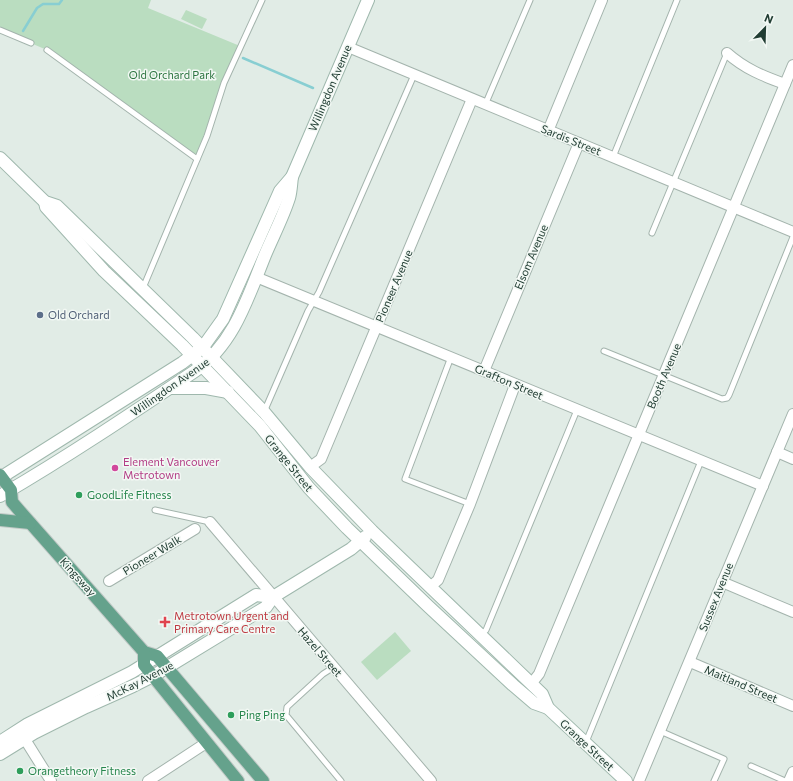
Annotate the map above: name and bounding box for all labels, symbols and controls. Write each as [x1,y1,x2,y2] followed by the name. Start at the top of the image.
[745,8,785,48] north arrow
[763,11,775,26] text: N
[305,42,354,133] street label: Willingdon Avenue
[129,68,215,81] park label: Old Orchard Park
[539,122,604,158] street label: Sardis Street
[511,222,550,291] street label: Elsom Avenue
[372,247,415,324] street label: Pioneer Avenue
[48,308,110,321] place label: Old Orchard
[35,310,45,320] marker: Old Orchard
[644,341,683,410] street label: Booth Avenue
[128,355,212,418] street label: Willingdon Avenue
[473,361,546,402] street label: Grafton Street
[263,432,317,494] street label: Grange Street
[123,455,220,481] place label: Element Vancouver Metrotown
[110,463,120,473] marker: Element Vancouver Metrotown
[87,488,171,501] place label: GoodLife Fitness
[74,490,84,500] marker: GoodLife Fitness
[120,532,183,577] street label: Pioneer Walk
[58,555,99,599] street label: Kingsway
[696,560,735,633] street label: Sussex Avenue
[174,609,289,635] place label: Metrotown Urgent and Primary Care Centre
[159,616,171,628] marker: Metrotown Urgent and Primary Care Centre
[295,624,346,679] street label: Hazel Street
[104,658,176,703] street label: McKay Avenue
[703,662,780,705] street label: Maitland Street
[239,708,285,721] place label: Ping Ping
[226,710,236,720] marker: Ping Ping
[558,716,617,773] street label: Grange Street
[28,764,136,777] place label: Orangetheory Fitness
[15,766,25,776] marker: Orangetheory Fitness

